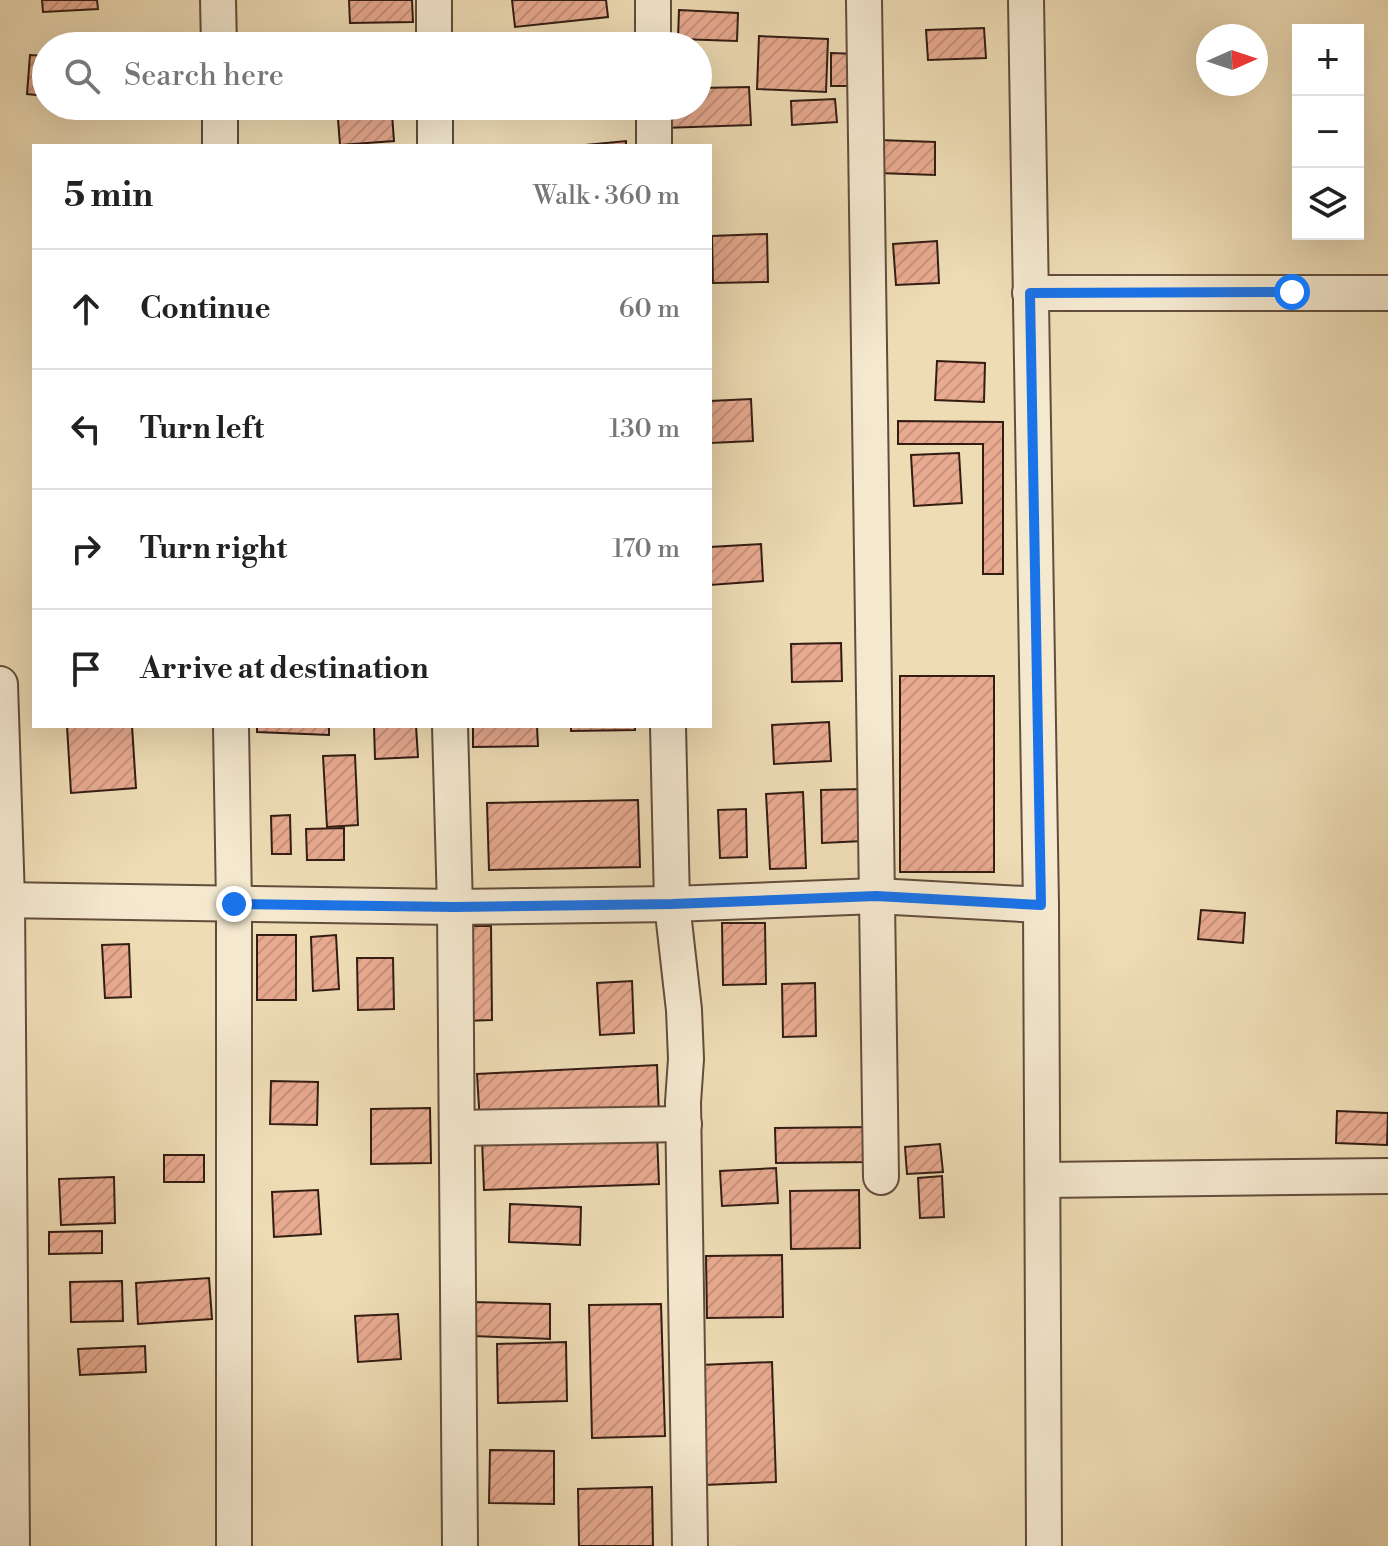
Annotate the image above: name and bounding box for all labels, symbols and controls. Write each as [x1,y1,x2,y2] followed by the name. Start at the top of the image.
[1196,24,1268,96] north arrow
[1292,24,1364,240] map controls
[1292,24,1364,96] button: +
[32,32,712,120] search box
[60,54,104,98] icon: search
[124,57,284,95] text: Search here
[1292,96,1364,168] button: −
[1292,168,1364,240] button: layers
[64,175,153,217] text: 5 min
[533,180,680,212] text: Walk · 360 m
[1274,274,1310,310] route start
[64,287,108,331] icon: ahead
[140,290,271,328] text: Continue
[619,293,680,325] text: 60 m
[64,407,108,451] icon: left
[140,410,264,448] text: Turn left
[609,413,680,445] text: 130 m
[64,527,108,571] icon: right
[140,530,287,568] text: Turn right
[612,533,680,565] text: 170 m
[64,647,108,691] icon: arrive
[140,650,429,688] text: Arrive at destination
[216,886,252,922] route end

